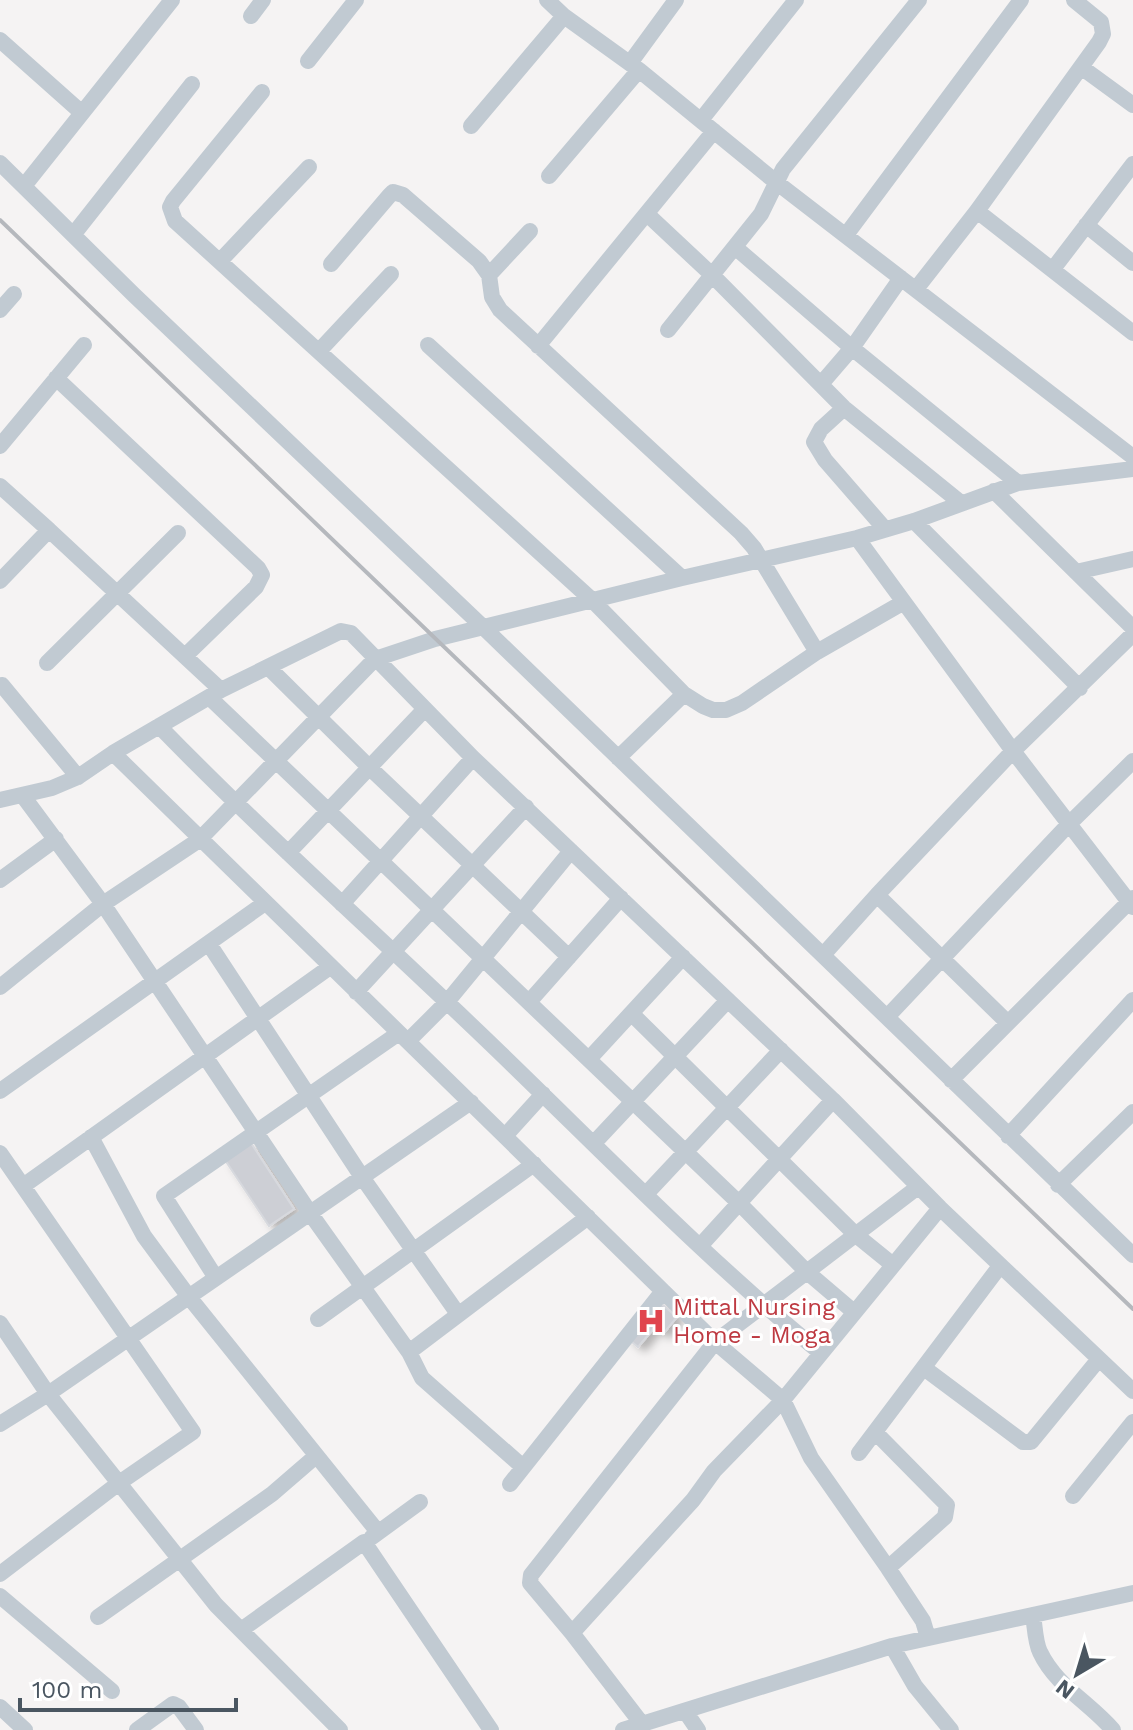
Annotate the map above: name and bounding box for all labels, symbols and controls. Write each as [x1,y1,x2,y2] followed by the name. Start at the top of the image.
[673,1293,835,1349] place label: Mittal Nursing Home - Moga
[636,1306,666,1336] hospital icon: Mittal Nursing Home - Moga
[1037,1634,1117,1714] north arrow
[20,1662,236,1712] scale bar
[1051,1674,1079,1704] text: N
[32,1676,102,1704] text: 100 m

